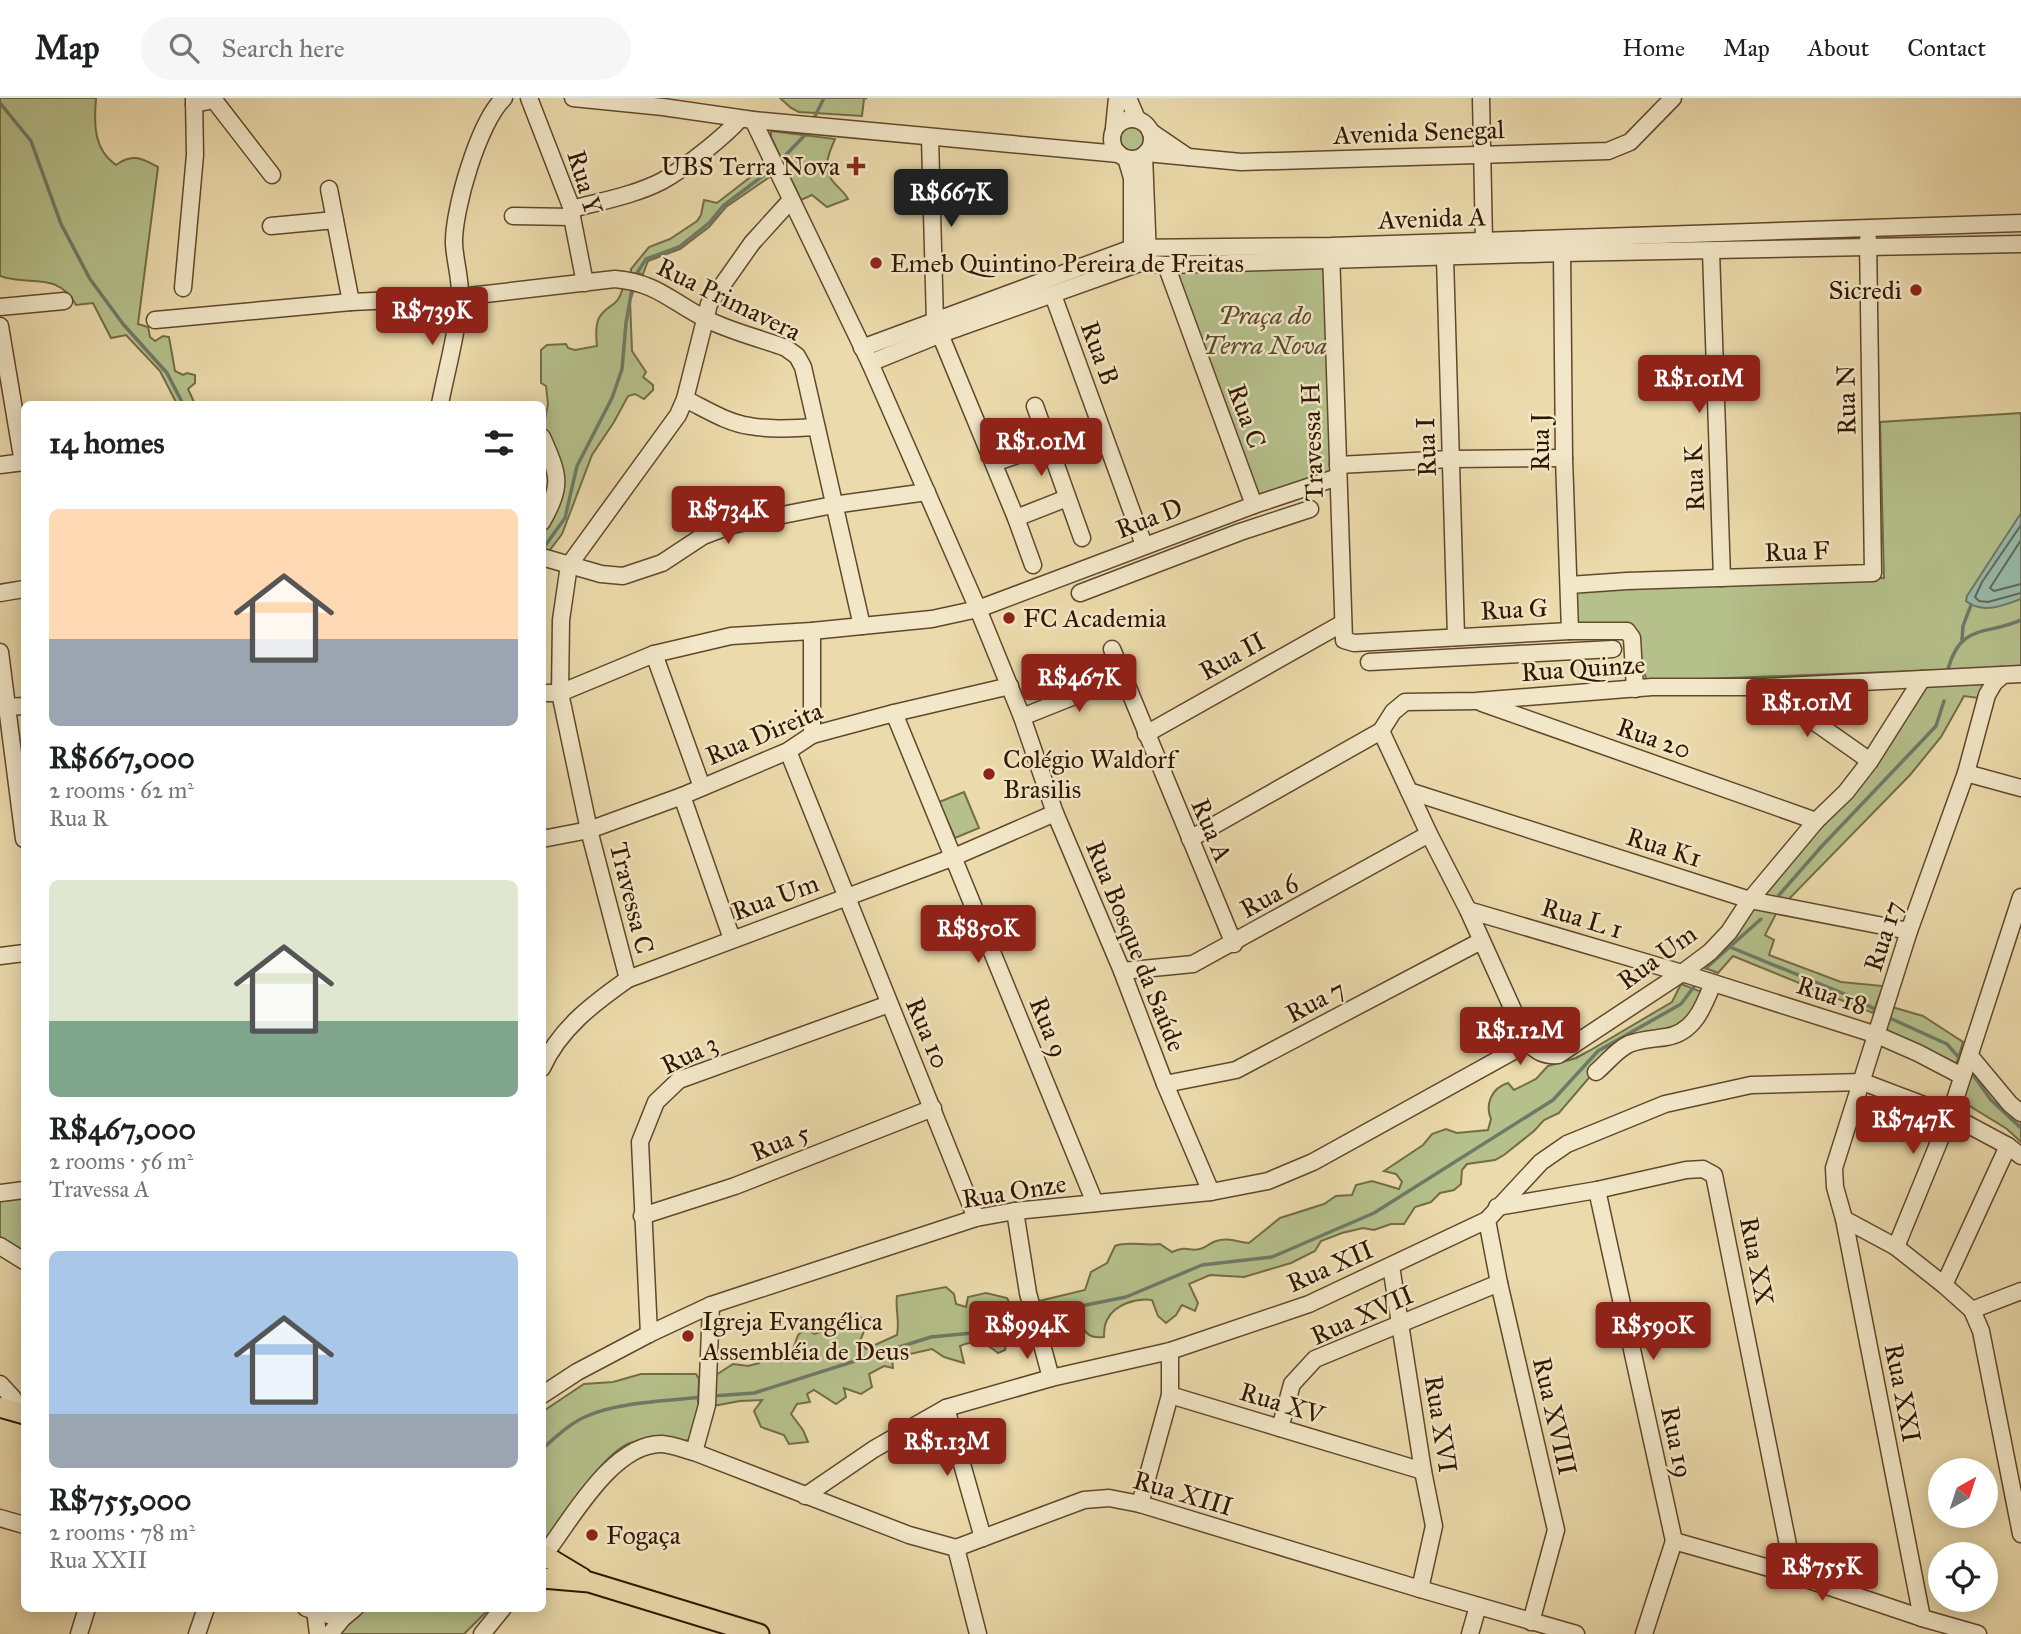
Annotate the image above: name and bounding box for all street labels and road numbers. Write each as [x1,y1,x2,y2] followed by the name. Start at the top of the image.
[1332,113,1505,151] street label: Avenida Senegal
[560,146,610,219] street label: Rua Y
[1377,200,1487,236] street label: Avenida A
[652,250,806,348] street label: Rua Primavera
[1074,317,1126,389] street label: Rua B
[1829,364,1863,436] street label: Rua N
[1221,379,1273,453] street label: Rua C
[1294,382,1330,502] street label: Travessa H
[1524,412,1556,472] street label: Rua J
[1409,417,1443,477] street label: Rua I
[1677,443,1711,512] street label: Rua K
[1111,491,1187,545] street label: Rua D
[1764,534,1830,568] street label: Rua F
[1479,591,1549,627] street label: Rua G
[1193,625,1271,687] street label: Rua II
[1520,648,1647,688] street label: Rua Quinze
[701,694,827,772] street label: Rua Direita
[1613,710,1695,766] street label: Rua 20
[1184,793,1240,867] street label: Rua A
[1622,820,1706,874] street label: Rua K1
[1079,836,1193,1056] street label: Rua Bosque da Saúde
[603,839,661,957] street label: Travessa C
[727,866,823,927] street label: Rua Um
[1234,867,1304,925] street label: Rua 6
[1537,890,1627,946] street label: Rua L 1
[1857,897,1909,975] street label: Rua 17
[1611,917,1703,996] street label: Rua Um
[1793,969,1871,1021] street label: Rua 18
[1280,972,1350,1030] street label: Rua 7
[1022,992,1076,1062] street label: Rua 9
[899,993,957,1073] street label: Rua 10
[656,1027,722,1081] street label: Rua 3
[746,1116,814,1168] street label: Rua 5
[960,1167,1069,1215] street label: Rua Onze
[1733,1214,1781,1308] street label: Rua XX
[1282,1233,1378,1299] street label: Rua XII
[1306,1278,1418,1352] street label: Rua XVII
[1878,1341,1928,1445] street label: Rua XXI
[1526,1354,1584,1478] street label: Rua XVIII
[1418,1373,1464,1475] street label: Rua XVI
[1236,1375,1329,1431] street label: Rua XV
[1654,1403,1700,1481] street label: Rua 19
[1130,1464,1236,1522] street label: Rua XIII

